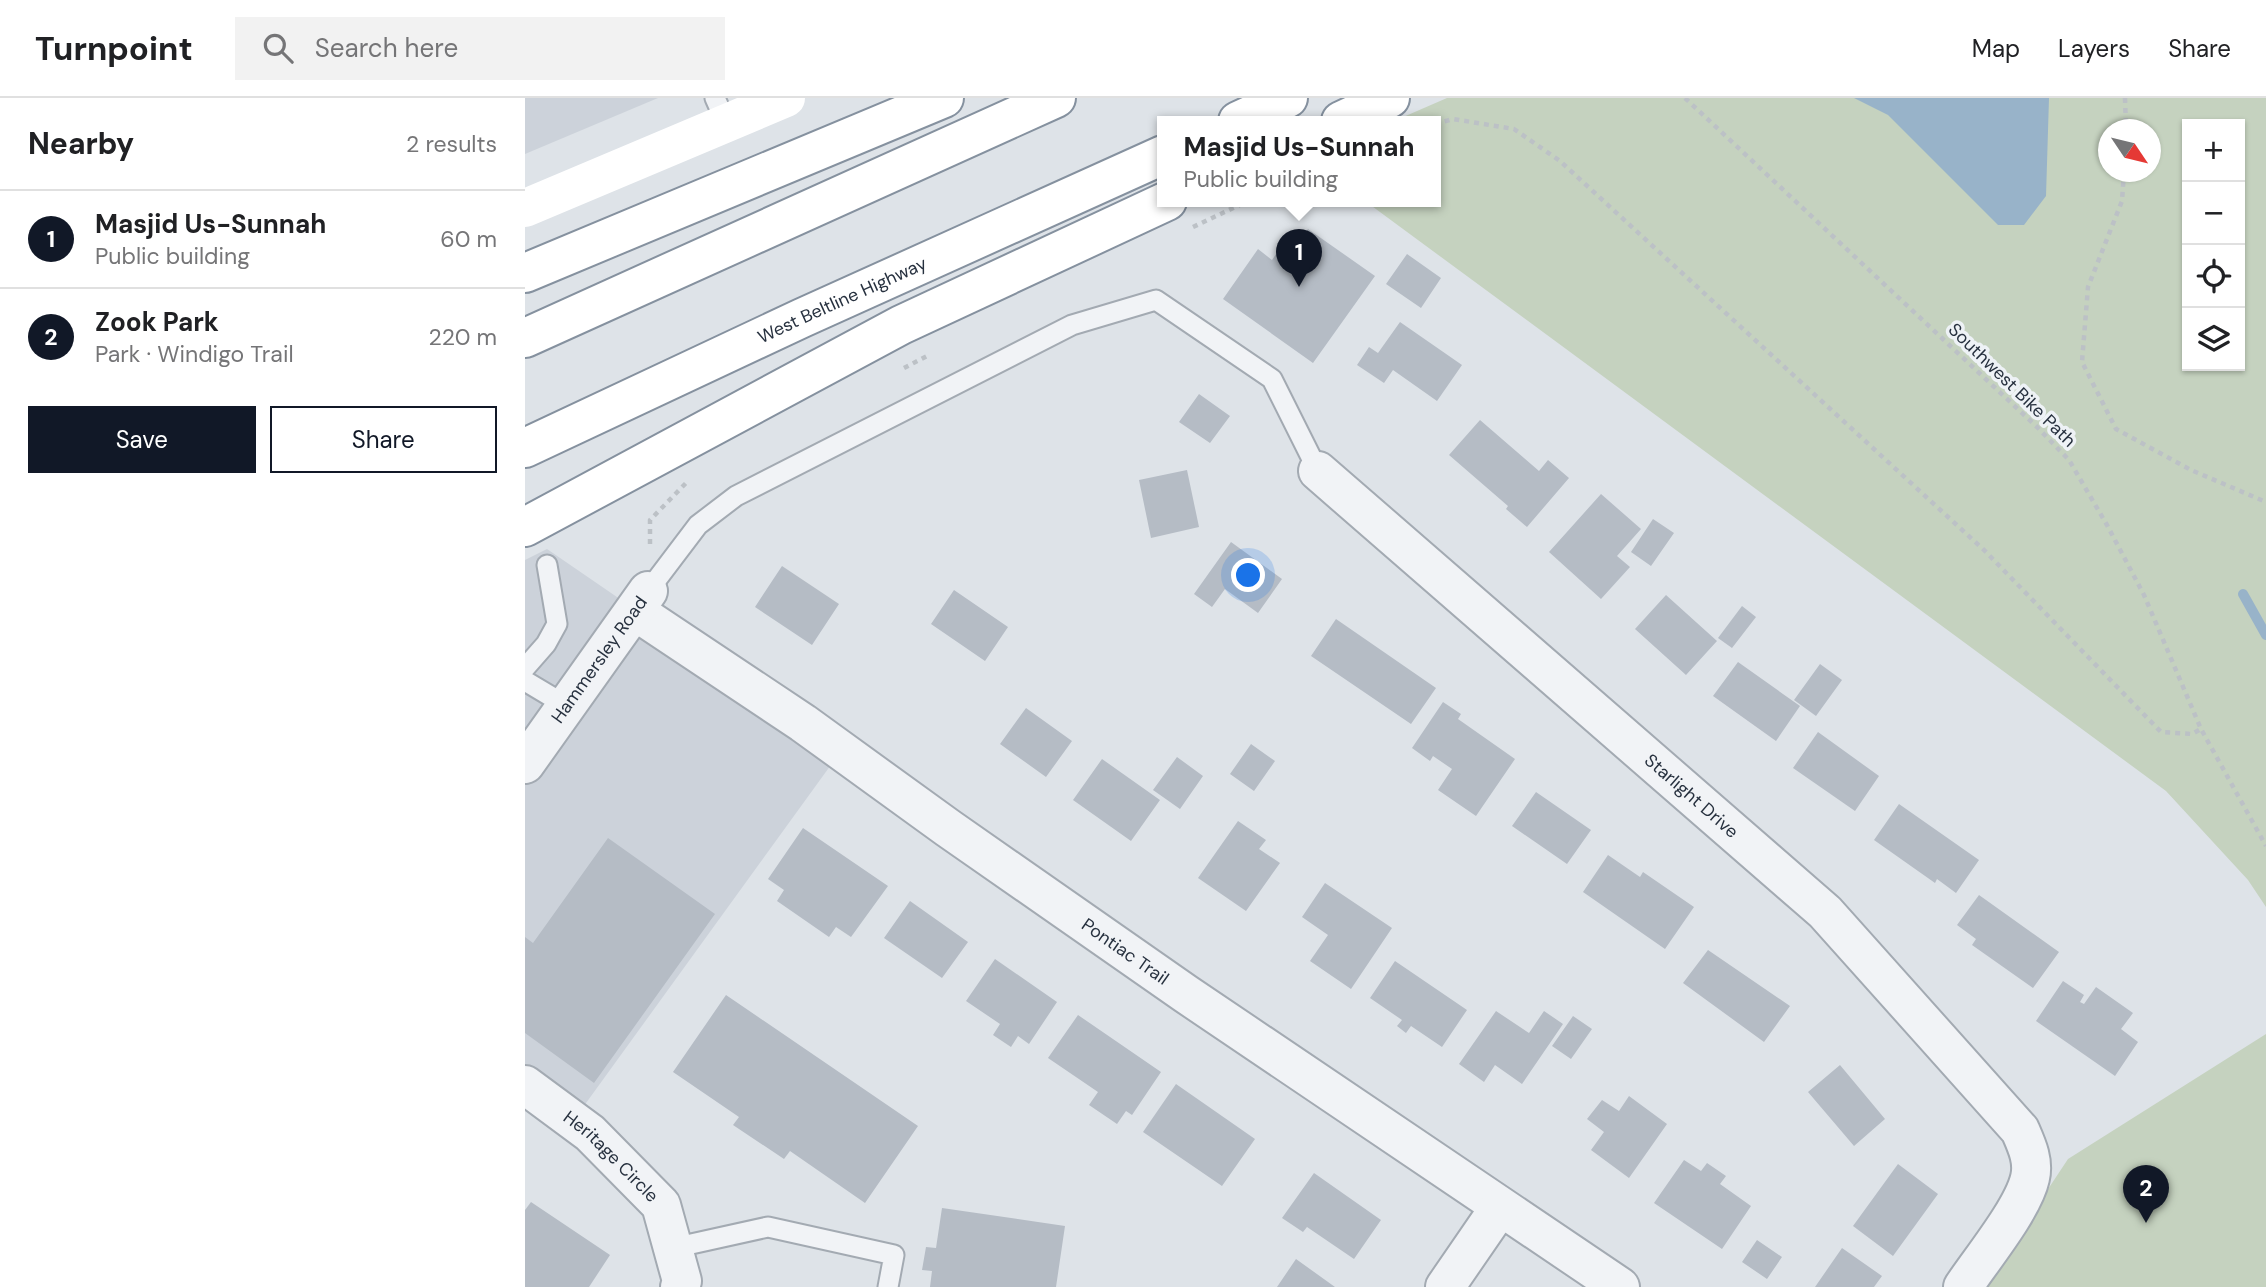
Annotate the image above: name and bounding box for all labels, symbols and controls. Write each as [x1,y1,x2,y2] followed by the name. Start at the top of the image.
[235,17,725,80] search box
[35,27,193,70] text: Turnpoint
[259,29,297,67] icon: search
[315,31,458,65] text: Search here
[1972,33,2020,64] text: Map
[2058,33,2130,64] text: Layers
[2168,33,2231,64] text: Share
[1157,116,1441,207] popup
[2098,119,2161,182] north arrow
[2182,119,2245,371] map controls
[2182,119,2245,182] button: +
[28,124,134,163] text: Nearby
[406,129,497,159] text: 2 results
[1183,130,1415,164] text: Masjid Us-Sunnah
[1183,164,1338,194] text: Public building
[2182,182,2245,245] button: −
[95,207,326,241] text: Masjid Us-Sunnah
[47,224,55,254] text: 1
[440,224,497,254] text: 60 m
[1276,229,1322,287] pin: 1
[95,241,250,271] text: Public building
[2182,245,2245,308] button: locate
[754,251,930,349] street label: West Beltline Highway
[95,305,219,339] text: Zook Park
[2182,308,2245,371] button: layers
[1943,318,2081,452] street label: Southwest Bike Path
[44,322,58,352] text: 2
[428,322,497,352] text: 220 m
[95,339,294,369] text: Park · Windigo Trail
[28,406,256,473] button: Save
[270,406,497,473] button: Share
[1231,558,1265,592] your location
[546,591,653,728] street label: Hammersley Road
[1639,748,1744,843] street label: Starlight Drive
[1077,913,1174,990] street label: Pontiac Trail
[558,1105,664,1207] street label: Heritage Circle
[2123,1165,2169,1223] pin: 2

